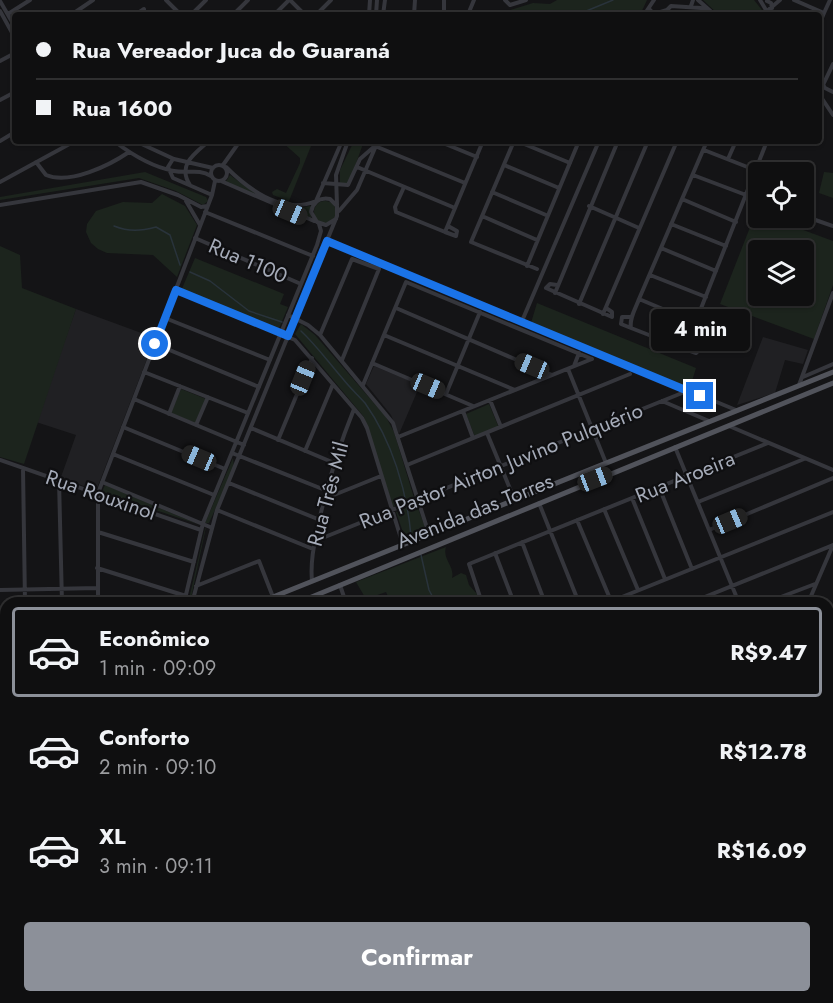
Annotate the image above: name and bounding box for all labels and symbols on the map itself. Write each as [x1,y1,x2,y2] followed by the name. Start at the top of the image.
[270,197,310,227] car
[204,231,292,291] street label: Rua 1100
[650,309,750,351] callout: 4 min
[141,330,168,357] route start
[512,351,552,381] car
[288,358,318,398] car
[408,371,448,401] car
[686,382,713,409] route end
[355,395,647,537] street label: Rua Pastor Airton Juvino Pulquério
[300,438,356,550] street label: Rua Três Mil
[179,443,219,473] car
[631,443,739,511] street label: Rua Aroeira
[42,462,160,528] street label: Rua Rouxinol
[575,464,615,494] car
[392,466,558,556] street label: Avenida das Torres
[710,506,750,536] car

